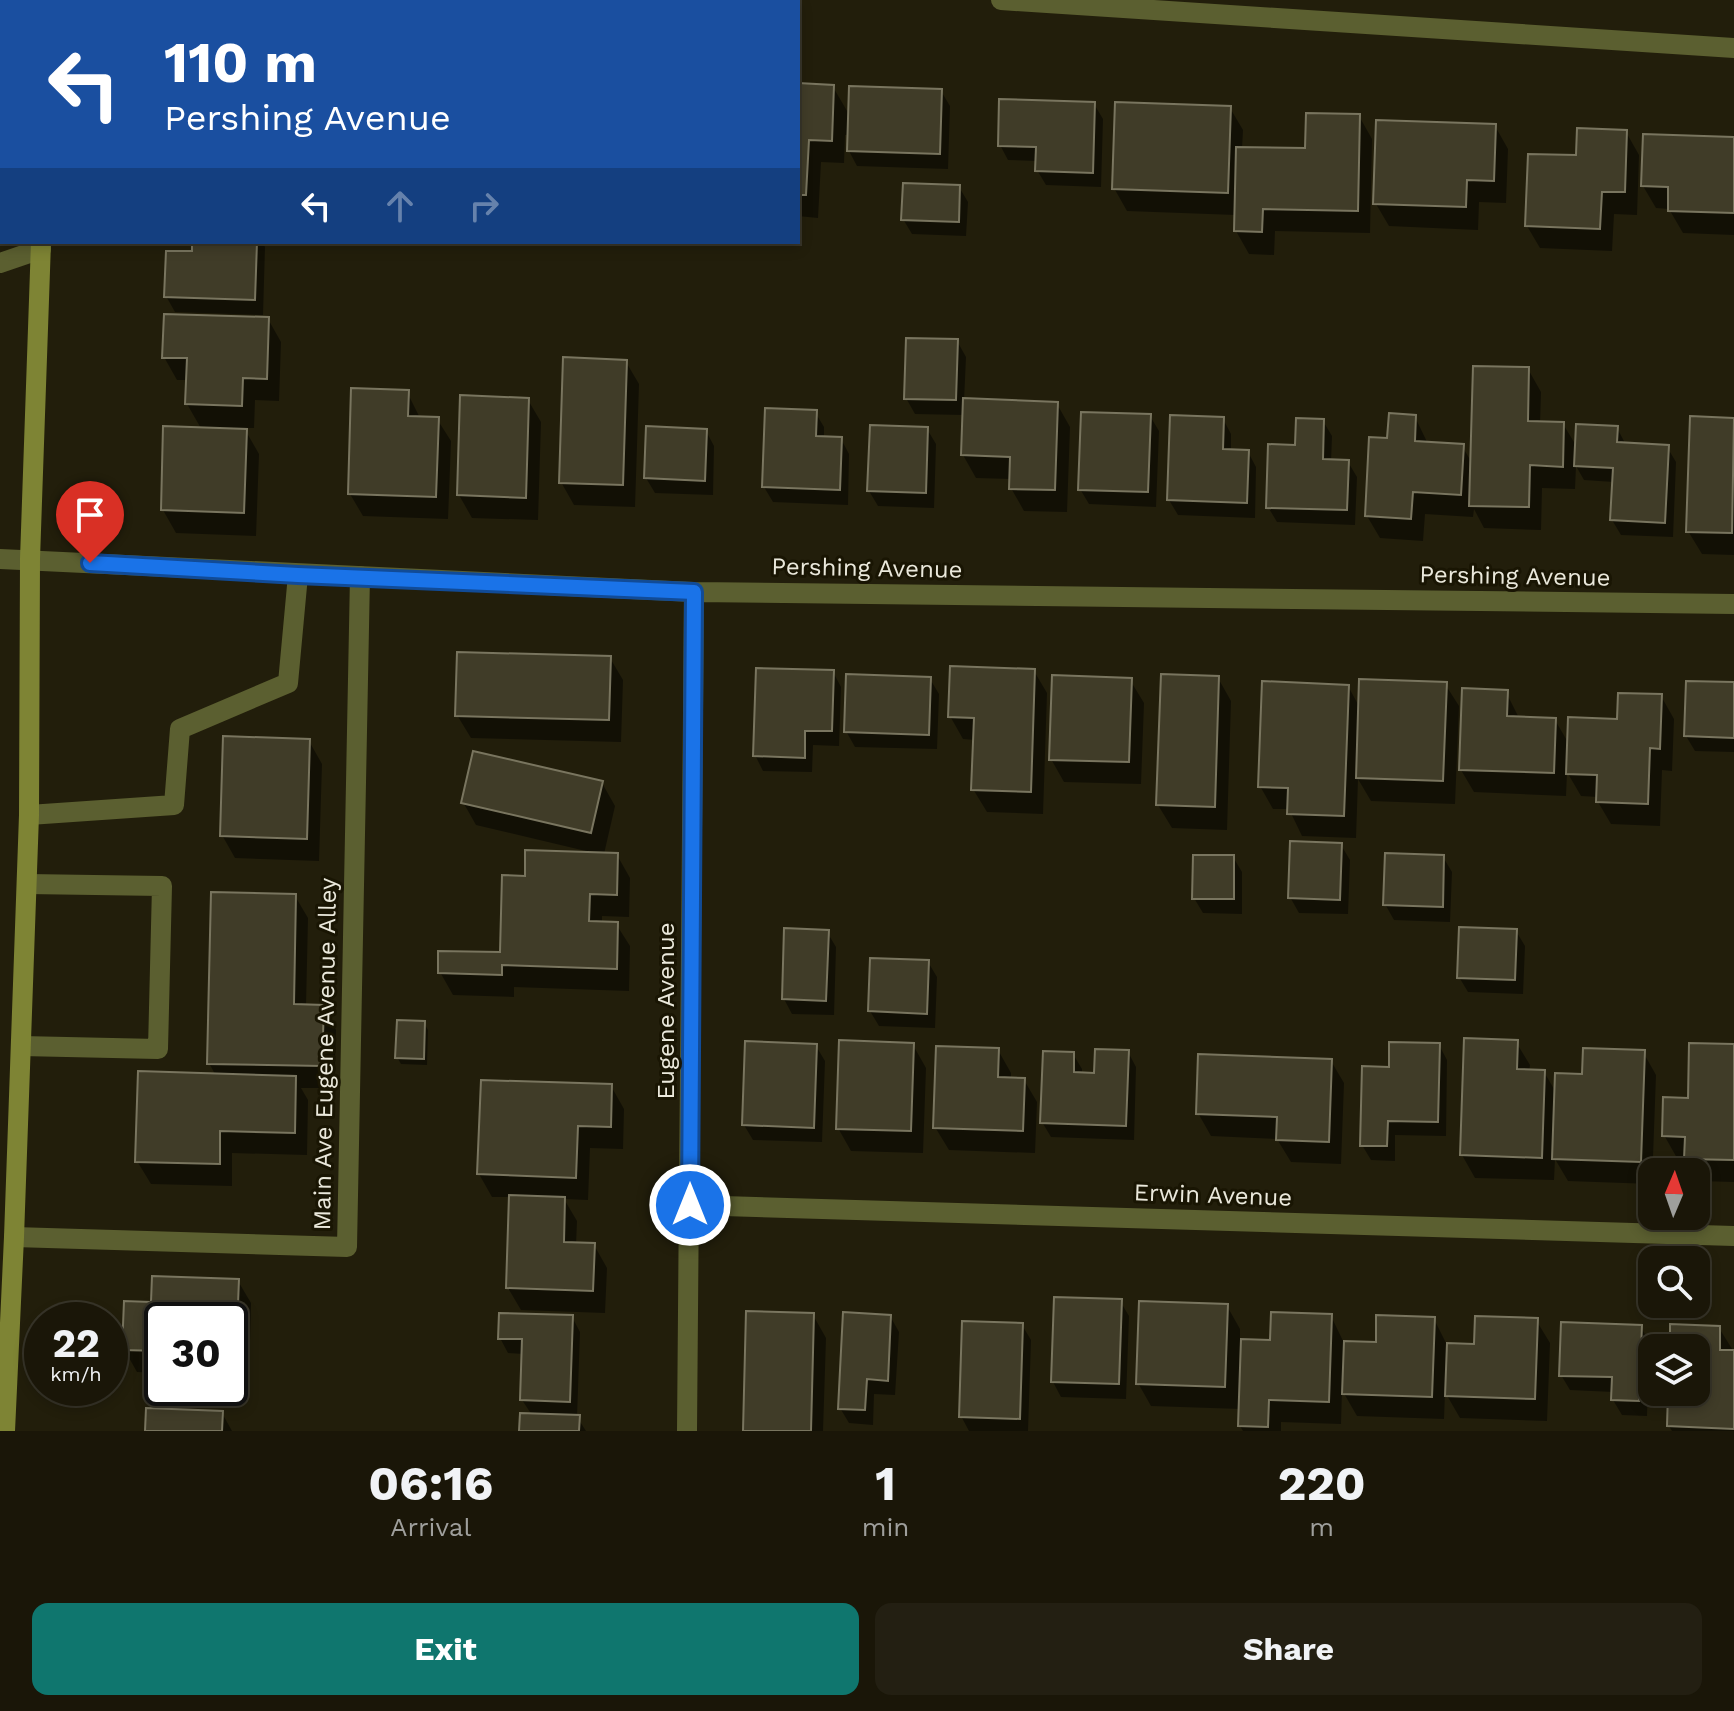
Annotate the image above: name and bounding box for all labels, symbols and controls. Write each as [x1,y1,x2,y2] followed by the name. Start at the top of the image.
[164,30,317,96] text: 110 m
[32,32,136,136] icon: left
[164,97,451,139] text: Pershing Avenue
[294,184,338,228] icon: left
[378,184,422,228] icon: ahead
[462,184,506,228] icon: right
[56,481,124,563] pin
[68,493,112,537] icon: arrive
[771,552,963,584] street label: Pershing Avenue
[1419,560,1611,592] street label: Pershing Avenue
[308,877,342,1230] street label: Main Ave Eugene Avenue Alley
[652,922,680,1100] street label: Eugene Avenue
[1638,1158,1710,1230] north arrow
[1638,1158,1710,1406] map controls
[648,1163,732,1247] position arrow
[1133,1178,1293,1212] street label: Erwin Avenue
[1638,1246,1710,1318] button: search
[144,1302,248,1406] speed limit sign: 30
[52,1320,100,1367] text: 22
[1638,1334,1710,1406] button: layers
[50,1362,102,1386] text: km/h
[368,1455,493,1512] text: 06:16
[875,1455,896,1512] text: 1
[1278,1455,1366,1512] text: 220
[390,1512,471,1542] text: Arrival
[862,1512,909,1542] text: min
[1309,1512,1334,1542] text: m
[32,1603,859,1695] button: Exit
[875,1603,1702,1695] button: Share

